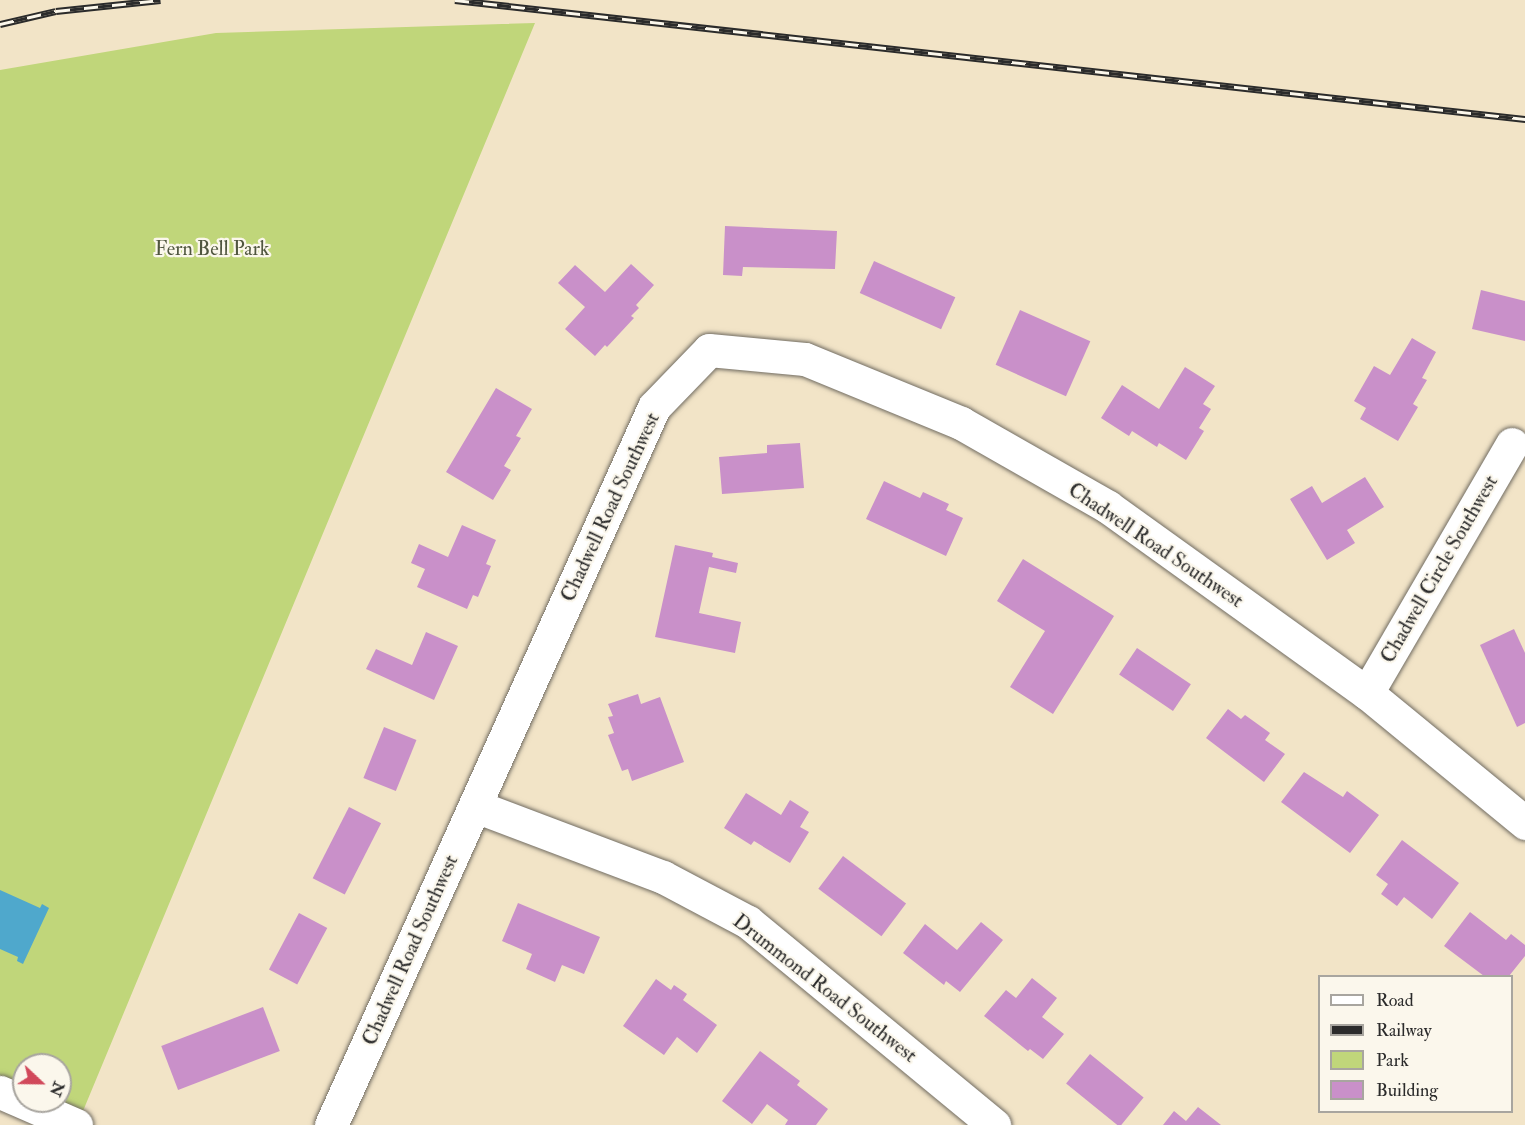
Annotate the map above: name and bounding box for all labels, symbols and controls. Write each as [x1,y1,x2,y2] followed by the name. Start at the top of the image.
[155,236,269,260] park label: Fern Bell Park
[556,409,664,605] street label: Chadwell Road Southwest
[1375,471,1503,667] street label: Chadwell Circle Southwest
[1064,478,1248,612] street label: Chadwell Road Southwest
[357,851,463,1049] street label: Chadwell Road Southwest
[728,909,922,1067] street label: Drummond Road Southwest
[1318,975,1513,1113] legend
[1376,989,1414,1012] text: Road
[1376,1019,1432,1042] text: Railway
[1376,1049,1409,1072] text: Park
[12,1053,72,1113] north arrow
[45,1079,69,1099] text: N
[1376,1079,1438,1102] text: Building

